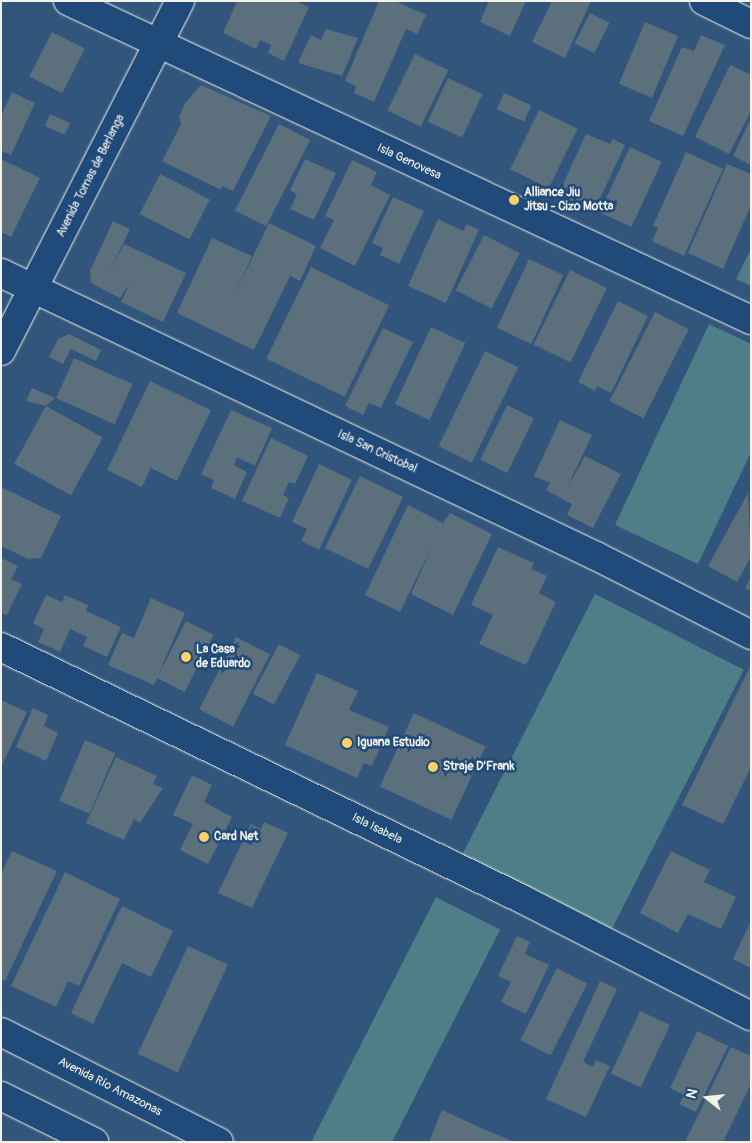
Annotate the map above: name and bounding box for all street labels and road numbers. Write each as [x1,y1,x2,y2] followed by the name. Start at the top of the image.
[54,112,128,240] street label: Avenida Tomas de Berlanga
[375,141,443,183] street label: Isla Genovesa
[335,427,419,477] street label: Isla San Cristobal
[349,811,405,847] street label: Isla Isabela
[56,1055,164,1119] street label: Avenida Río Amazonas

